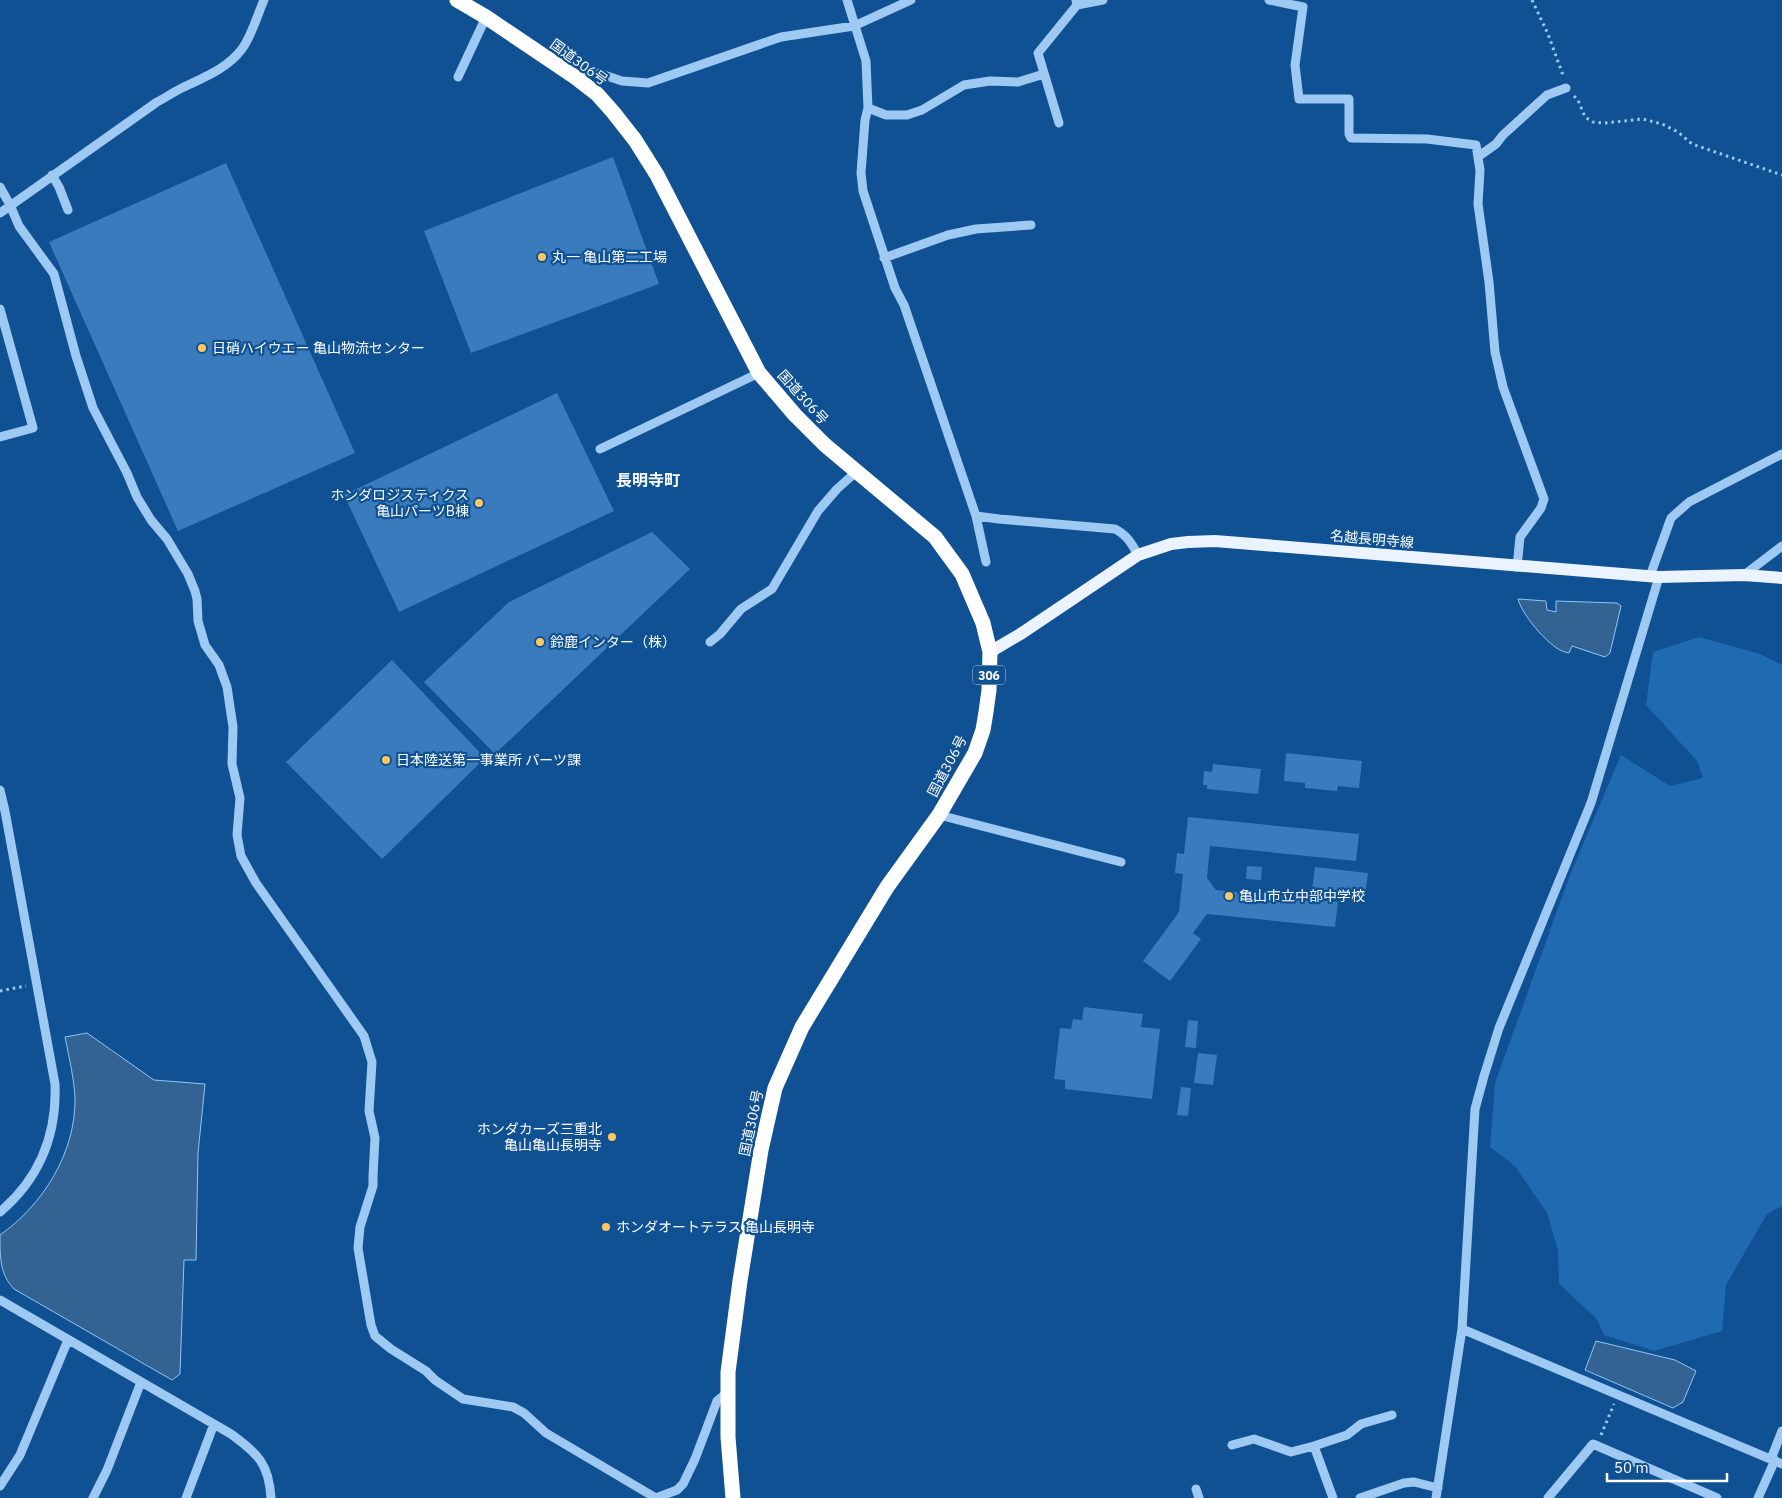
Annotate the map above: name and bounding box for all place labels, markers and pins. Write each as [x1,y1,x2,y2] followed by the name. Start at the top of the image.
[552,248,667,266] place label: 丸一 亀山第二工場
[536,251,548,263] marker: 丸一 亀山第二工場
[212,339,425,357] place label: 日硝ハイウエー 亀山物流センター
[196,342,208,354] marker: 日硝ハイウエー 亀山物流センター
[330,486,469,520] place label: ホンダロジスティクス 亀山パーツB棟
[473,497,485,509] marker: ホンダロジスティクス 亀山パーツB棟
[550,633,676,651] place label: 鈴鹿インター（株）
[534,636,546,648] marker: 鈴鹿インター（株）
[396,751,581,769] place label: 日本陸送第一事業所 パーツ課
[380,754,392,766] marker: 日本陸送第一事業所 パーツ課
[1239,887,1365,905] place label: 亀山市立中部中学校
[1223,890,1235,902] marker: 亀山市立中部中学校
[477,1120,602,1154] place label: ホンダカーズ三重北 亀山亀山長明寺
[606,1131,618,1143] marker: ホンダカーズ三重北 亀山亀山長明寺
[616,1218,815,1236] place label: ホンダオートテラス 亀山長明寺
[600,1221,612,1233] marker: ホンダオートテラス 亀山長明寺

